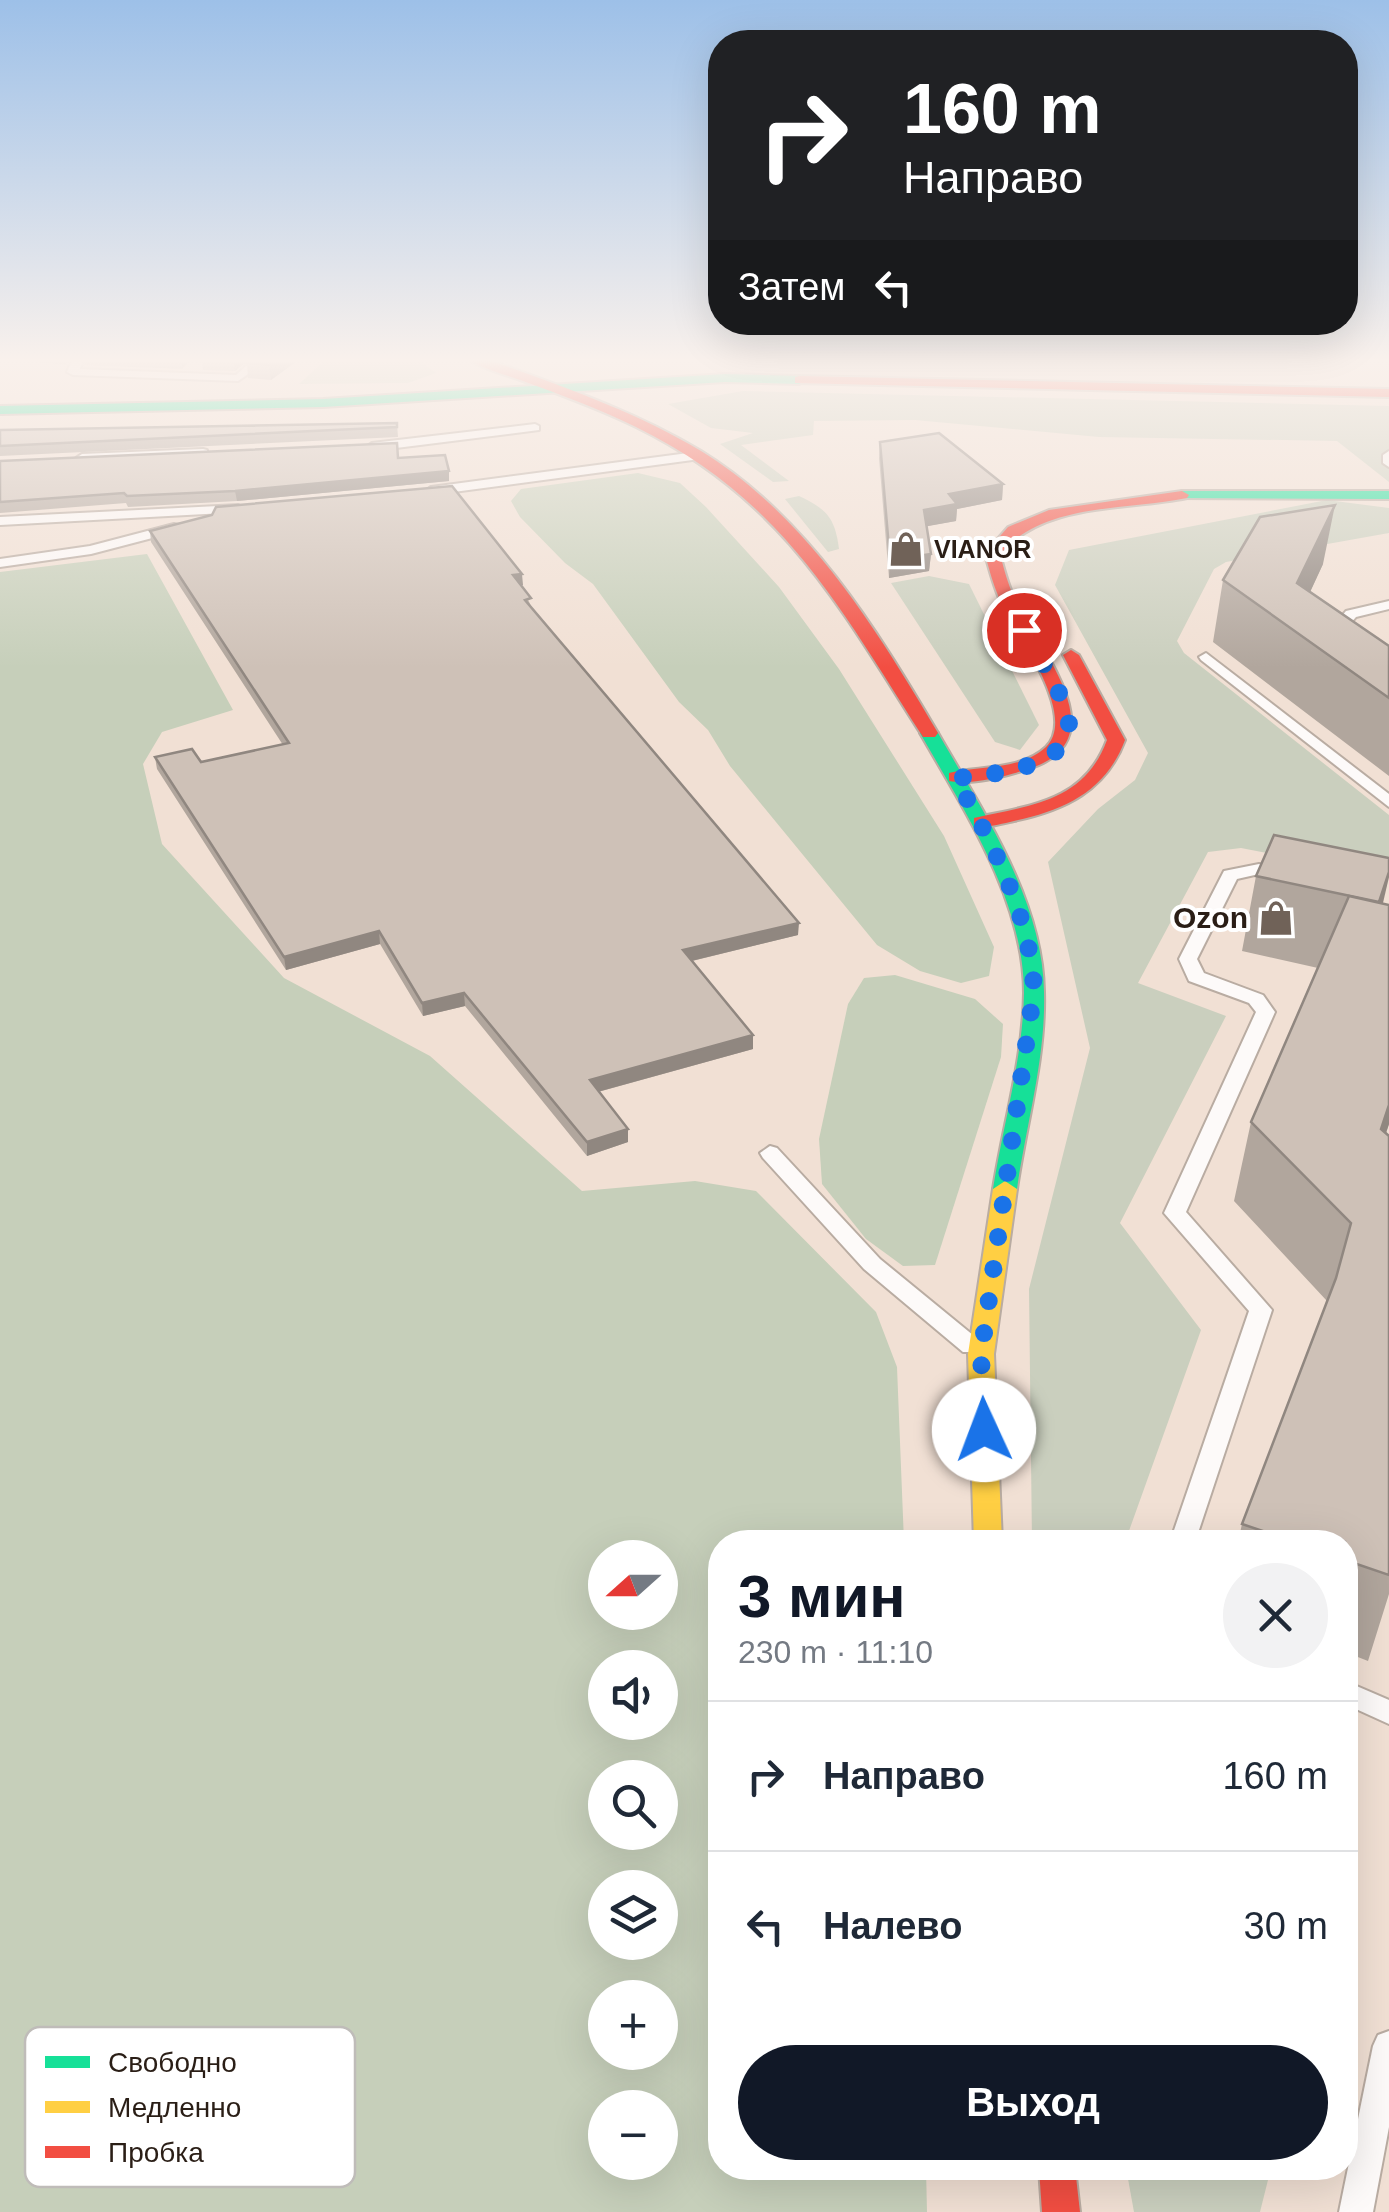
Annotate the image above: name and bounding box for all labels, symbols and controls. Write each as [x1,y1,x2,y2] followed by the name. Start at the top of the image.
[738,70,868,200] icon: right
[903,70,1101,148] text: 160 m
[903,152,1083,203] text: Направо
[866,260,921,315] icon: left
[738,266,846,308] text: Затем
[887,530,925,568] shop icon: VIANOR
[934,535,1031,563] place label: VIANOR
[982,588,1067,673] pin
[997,603,1052,658] icon: arrive
[1257,899,1295,937] shop icon: Ozon
[1173,901,1248,934] place label: Ozon
[932,1378,1036,1482] position arrow
[588,1540,678,1630] north arrow
[588,1540,678,2180] map controls
[738,1563,906,1630] text: 3 мин
[1223,1563,1328,1668] button: close
[738,1634,933,1670] text: 230 m · 11:10
[588,1650,678,1740] button: sound
[738,1749,793,1804] icon: right
[823,1755,985,1797] text: Направо
[1222,1755,1328,1797] text: 160 m
[588,1760,678,1850] button: search
[588,1870,678,1960] button: layers
[738,1899,793,1954] icon: left
[823,1905,962,1947] text: Налево
[1244,1905,1328,1947] text: 30 m
[588,1980,678,2070] button: +
[25,2027,355,2187] legend
[738,2045,1328,2160] button: Выход
[108,2047,237,2078] text: Свободно
[588,2090,678,2180] button: −
[108,2092,241,2123] text: Медленно
[108,2137,204,2168] text: Пробка

